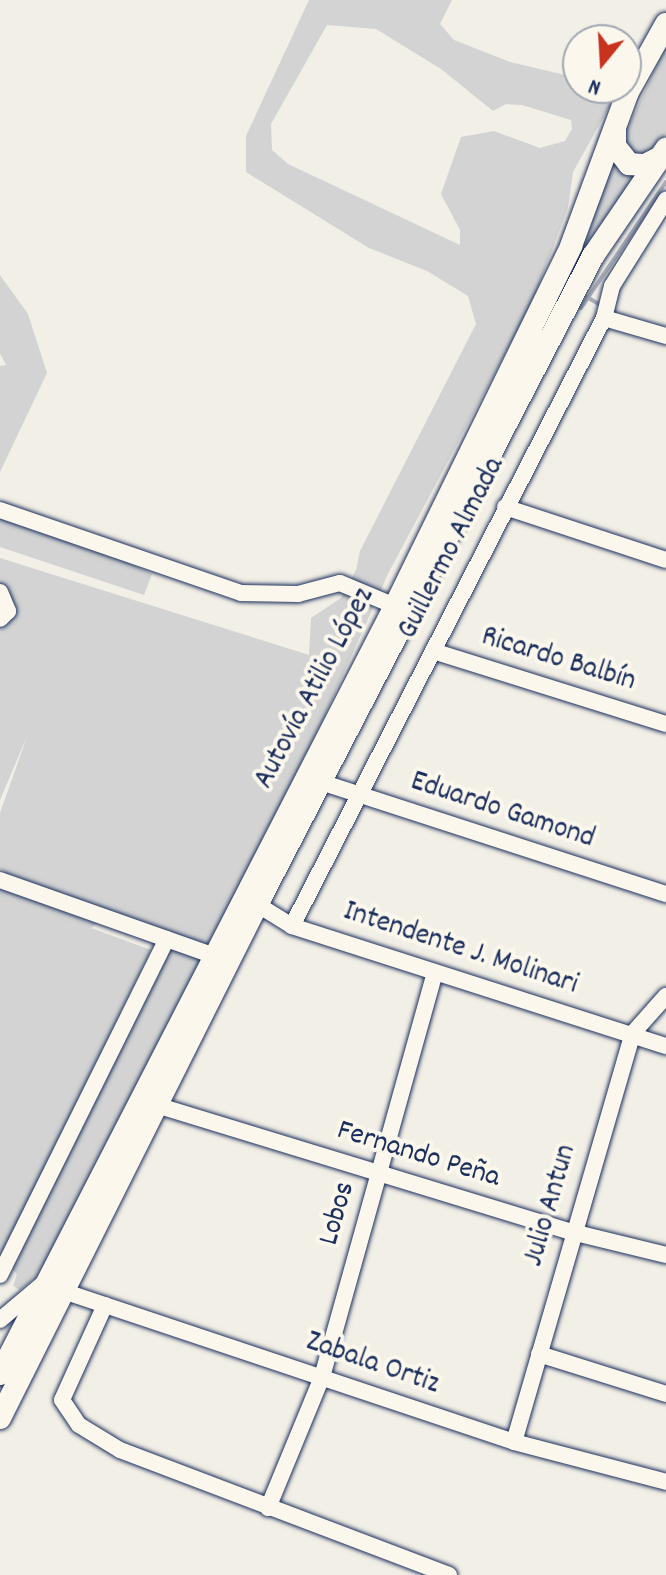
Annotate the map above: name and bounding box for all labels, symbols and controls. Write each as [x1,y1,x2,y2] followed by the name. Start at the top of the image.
[562,24,642,104] north arrow
[585,69,605,102] text: N
[392,452,514,646] street label: Guillermo Almada
[248,582,384,796] street label: Autovía Atilio López
[476,620,640,702] street label: Ricardo Balbín
[406,765,598,859] street label: Eduardo Gamond
[338,895,582,1005] street label: Intendente J. Molinari
[332,1114,504,1198] street label: Fernando Peña
[517,1141,587,1271] street label: Julio Antun
[313,1178,365,1250] street label: Lobos
[301,1325,443,1405] street label: Zabala Ortiz

